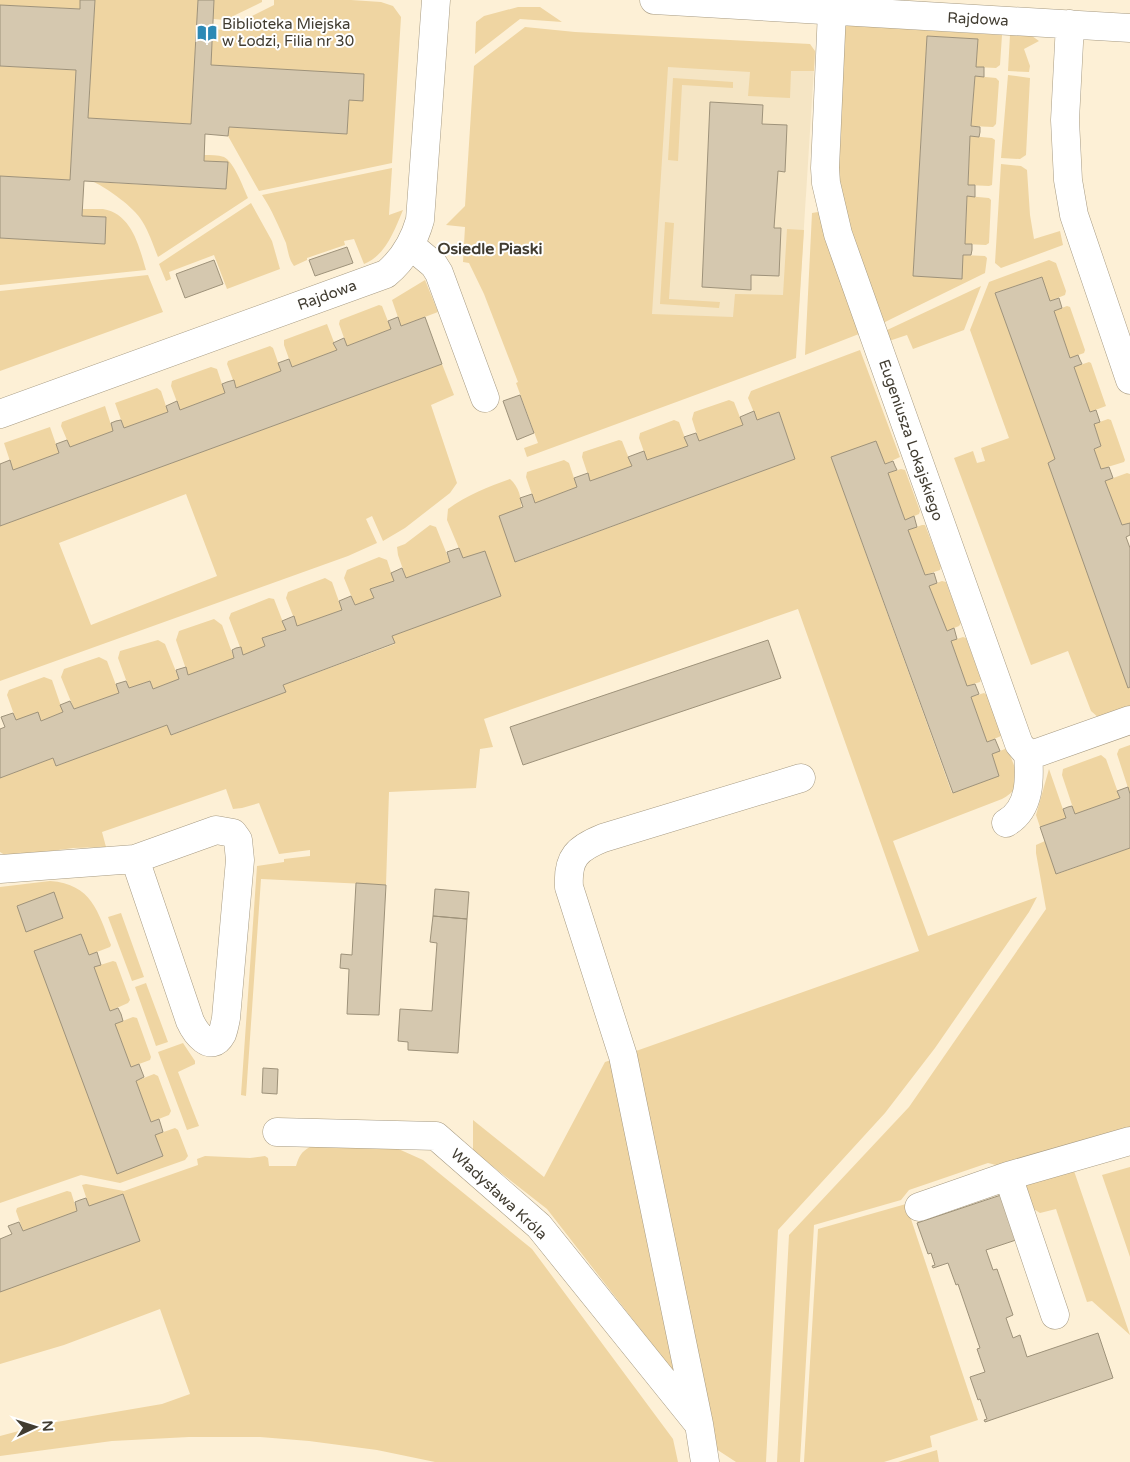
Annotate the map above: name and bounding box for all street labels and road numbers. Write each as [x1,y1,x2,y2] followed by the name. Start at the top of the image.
[947,8,1009,30] street label: Rajdowa
[295,276,359,314] street label: Rajdowa
[875,357,947,523] street label: Eugeniusza Lokajskiego
[447,1145,551,1243] street label: Władysława Króla

